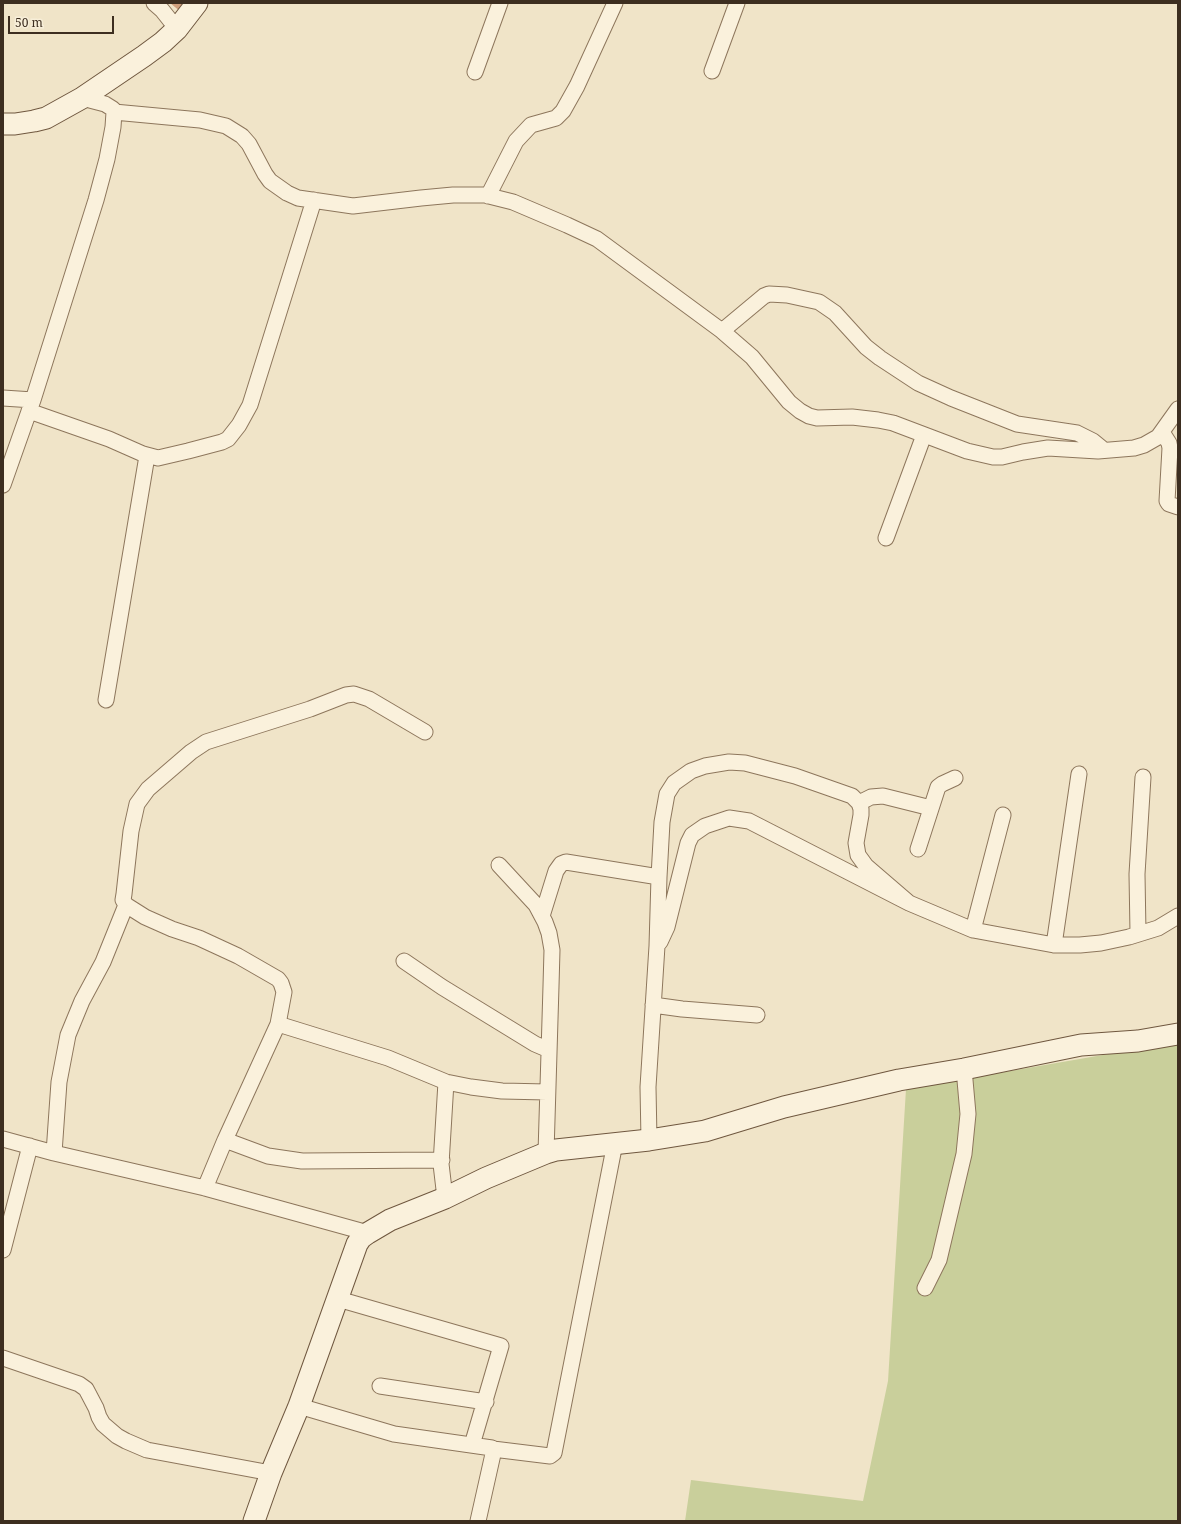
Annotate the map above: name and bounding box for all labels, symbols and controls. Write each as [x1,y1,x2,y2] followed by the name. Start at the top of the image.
[10,8,116,34] scale bar
[15,14,43,31] text: 50 m

